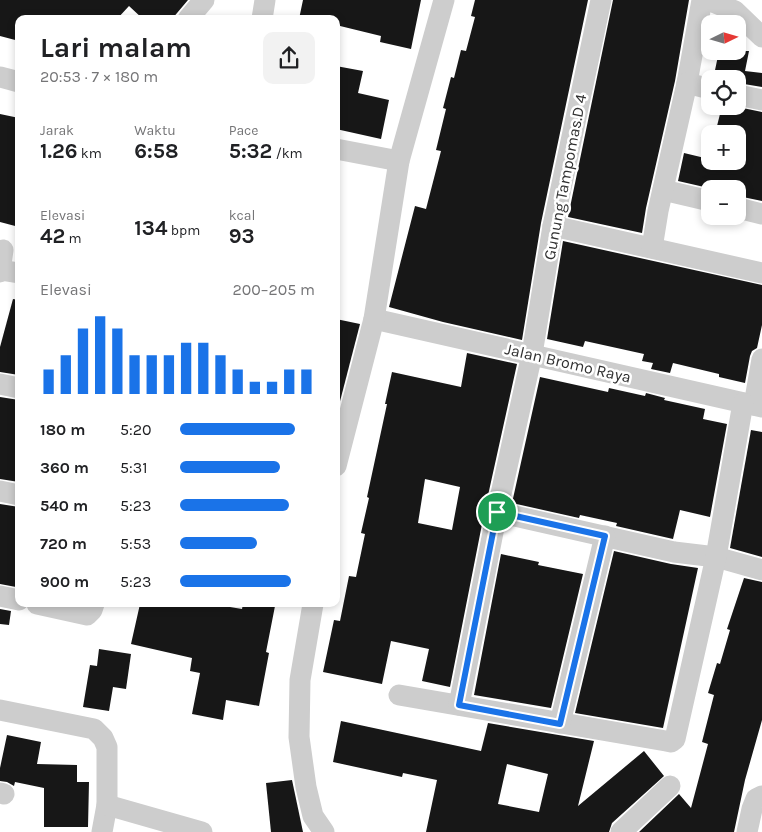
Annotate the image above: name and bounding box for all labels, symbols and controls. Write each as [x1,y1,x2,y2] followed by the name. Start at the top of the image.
[701,15,746,60] north arrow
[701,15,746,225] map controls
[40,31,192,64] text: Lari malam
[263,32,315,84] button: share
[40,67,158,86] text: 20:53 · 7 × 180 m
[701,70,746,115] button: locate
[540,92,590,262] street label: Gunung Tampomas.D 4
[40,122,74,139] text: Jarak
[134,122,176,139] text: Waktu
[229,122,259,139] text: Pace
[701,125,746,170] button: +
[40,139,77,163] text: 1.26
[134,139,179,163] text: 6:58
[229,139,272,163] text: 5:32
[77,145,102,162] text: km
[272,145,303,162] text: /km
[701,180,746,225] button: −
[40,207,85,224] text: Elevasi
[229,207,255,224] text: kcal
[134,216,167,240] text: 134
[167,222,200,239] text: bpm
[40,224,65,248] text: 42
[229,224,255,248] text: 93
[65,230,82,247] text: m
[40,280,92,299] text: Elevasi
[233,280,315,299] text: 200–205 m
[503,339,633,387] street label: Jalan Bromo Raya
[40,420,85,439] text: 180 m
[120,420,152,439] text: 5:20
[40,458,89,477] text: 360 m
[120,458,147,477] text: 5:31
[476,491,518,533] pin
[40,496,88,515] text: 540 m
[120,496,151,515] text: 5:23
[483,498,511,526] icon: arrive
[40,534,87,553] text: 720 m
[120,534,151,553] text: 5:53
[40,572,89,591] text: 900 m
[120,572,151,591] text: 5:23

